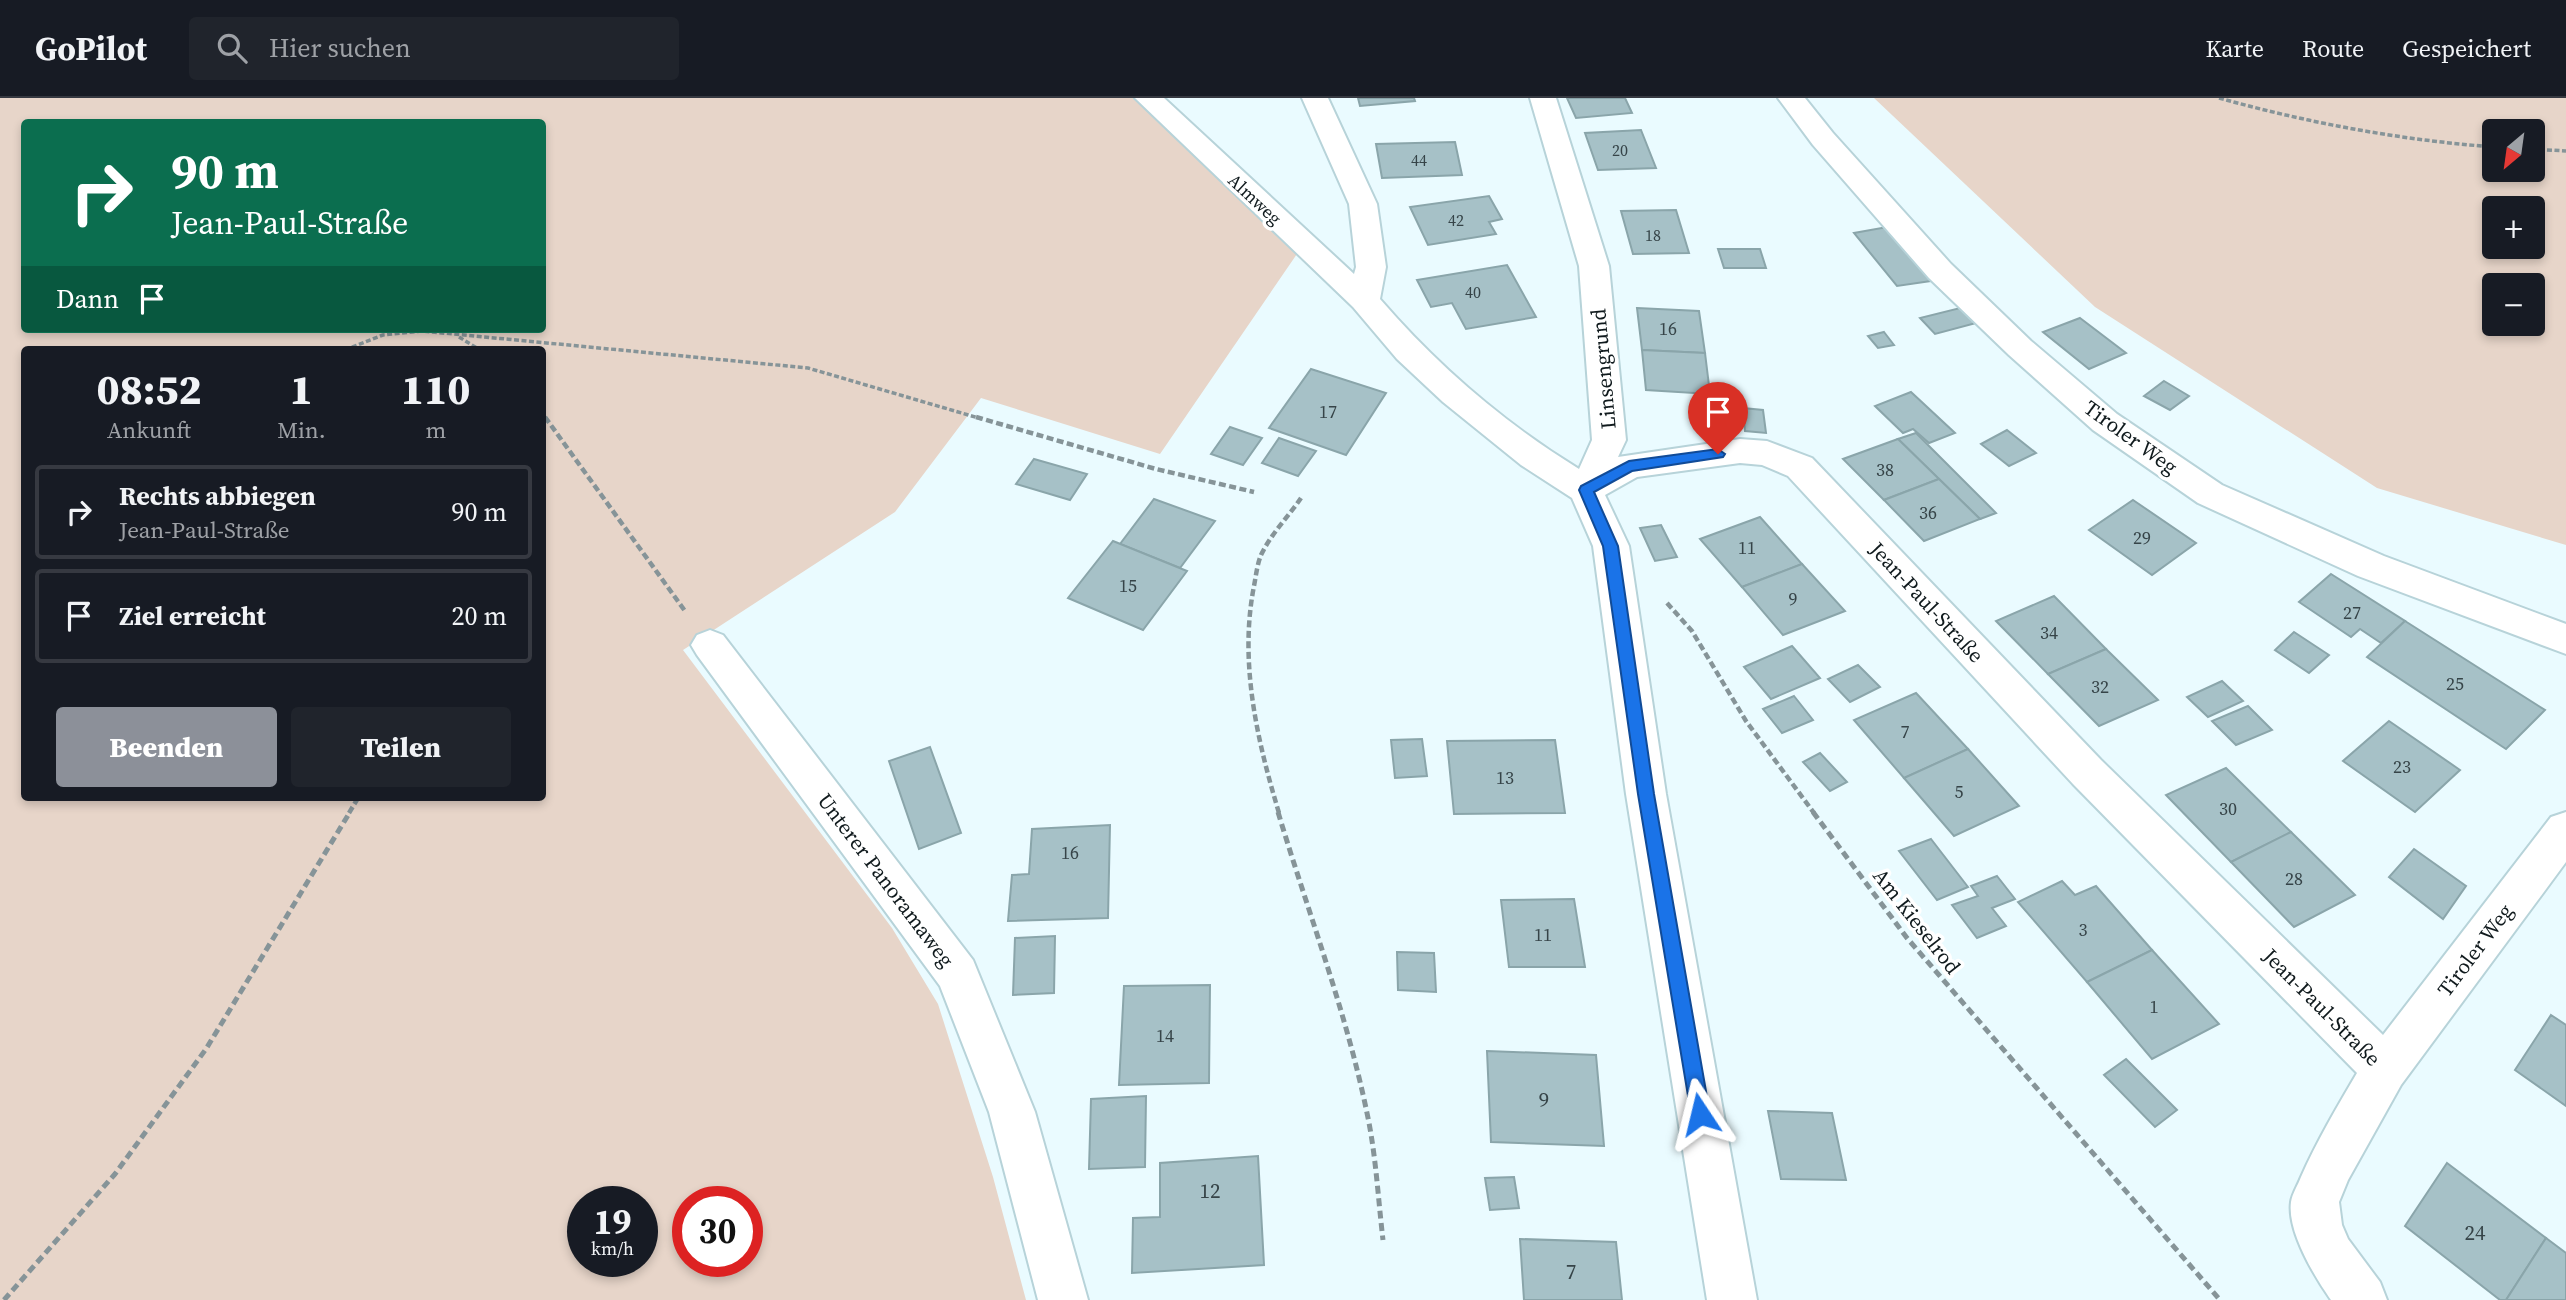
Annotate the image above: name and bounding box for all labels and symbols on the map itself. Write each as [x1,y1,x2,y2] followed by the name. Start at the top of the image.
[2482,119,2544,182] north arrow
[1612,139,1628,161] house number: 20
[1411,149,1427,171] house number: 44
[1223,168,1287,230] street label: Almweg
[1448,209,1464,231] house number: 42
[1645,224,1661,246] house number: 18
[1465,281,1481,303] house number: 40
[1583,308,1623,430] street label: Linsengrund
[1659,316,1677,341] house number: 16
[1688,382,1748,454] pin
[2078,393,2184,481] street label: Tiroler Weg
[1319,399,1337,424] house number: 17
[1876,457,1894,482] house number: 38
[1919,500,1937,525] house number: 36
[2133,525,2151,550] house number: 29
[1863,534,1991,669] street label: Jean-Paul-Straße
[1738,535,1756,560] house number: 11
[1119,573,1137,598] house number: 15
[1789,586,1798,611] house number: 9
[2343,600,2361,625] house number: 27
[2040,620,2058,645] house number: 34
[2446,671,2464,696] house number: 25
[2091,674,2109,699] house number: 32
[1901,719,1910,744] house number: 7
[2393,754,2411,779] house number: 23
[1496,765,1514,790] house number: 13
[1955,779,1964,804] house number: 5
[811,787,961,973] street label: Unterer Panoramaweg
[2219,796,2237,821] house number: 30
[1061,840,1079,865] house number: 16
[1867,862,1967,980] street label: Am Kieselrod
[2285,866,2303,891] house number: 28
[2431,898,2520,1002] street label: Tiroler Weg
[2079,917,2088,942] house number: 3
[1534,922,1552,947] house number: 11
[2256,941,2387,1072] street label: Jean-Paul-Straße
[2150,994,2159,1019] house number: 1
[1156,1023,1174,1048] house number: 14
[1663,1077,1737,1151] position arrow
[1539,1085,1549,1114] house number: 9
[1200,1176,1221,1205] house number: 12
[672,1186,763,1277] speed limit sign: 30
[2465,1218,2486,1247] house number: 24
[1566,1257,1576,1286] house number: 7

